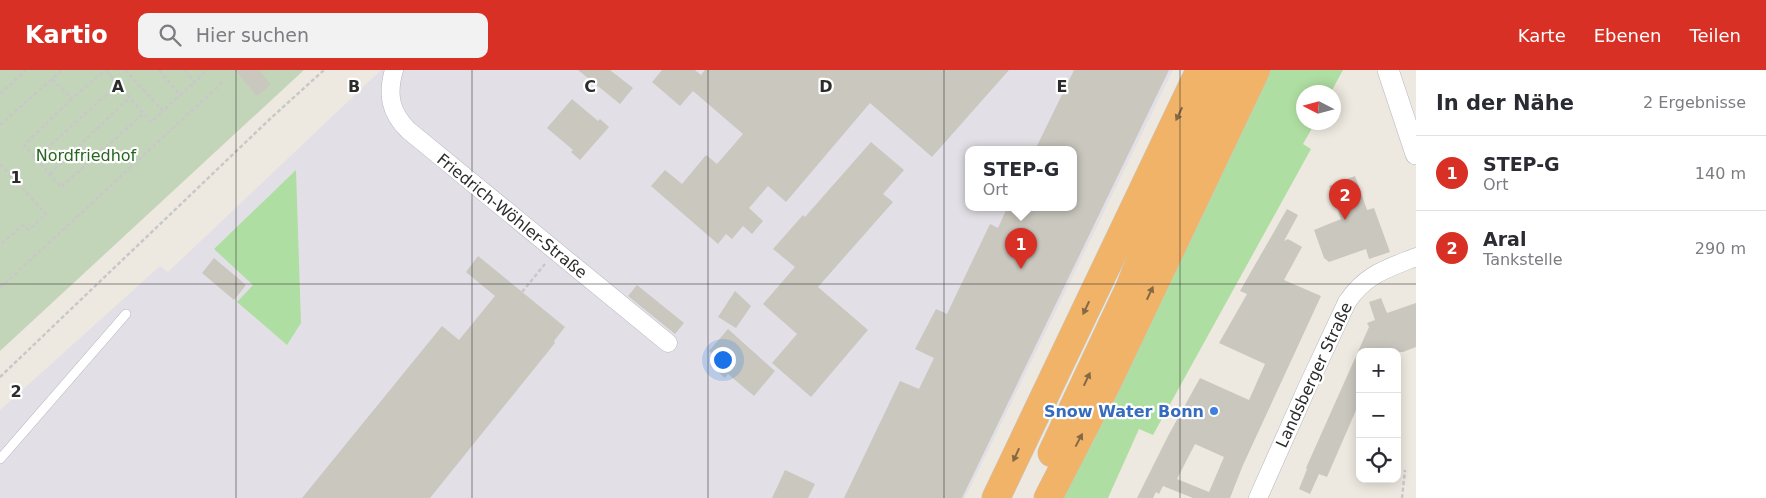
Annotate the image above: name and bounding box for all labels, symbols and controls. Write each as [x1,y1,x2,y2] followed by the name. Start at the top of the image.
[138,13,488,58] search box
[25,21,108,49] text: Kartio
[156,21,184,49] icon: search
[196,24,309,46] text: Hier suchen
[1518,25,1566,46] text: Karte
[1594,25,1662,46] text: Ebenen
[1690,25,1741,46] text: Teilen
[112,77,125,96] text: A
[348,77,360,96] text: B
[584,77,596,96] text: C
[819,77,833,96] text: D
[1057,77,1067,96] text: E
[1296,85,1341,130] north arrow
[1436,91,1574,115] text: In der Nähe
[1643,93,1746,112] text: 2 Ergebnisse
[1175,107,1183,121] one-way arrow
[36,146,137,165] park label: Nordfriedhof
[965,146,1077,211] popup
[433,150,591,282] street label: Friedrich-Wöhler-Straße
[1483,153,1560,175] text: STEP-G
[983,158,1059,180] text: STEP-G
[1446,164,1458,183] text: 1
[1695,164,1746,183] text: 140 m
[10,168,22,187] text: 1
[1483,175,1508,194] text: Ort
[1329,179,1361,220] pin: 2
[983,180,1008,199] text: Ort
[1005,228,1037,269] pin: 1
[1483,228,1526,250] text: Aral
[1446,239,1458,258] text: 2
[1695,239,1746,258] text: 290 m
[1483,250,1563,269] text: Tankstelle
[1146,286,1154,300] one-way arrow
[1272,299,1356,451] street label: Landsberger Straße
[1082,301,1090,315] one-way arrow
[710,347,736,373] your location
[1356,348,1401,483] map controls
[1356,348,1401,393] button: +
[1083,372,1091,386] one-way arrow
[10,382,22,401] text: 2
[1356,393,1401,438] button: −
[1044,402,1204,421] place label: Snow Water Bonn
[1208,405,1220,417] marker: Snow Water Bonn
[1075,432,1083,447] one-way arrow
[1356,438,1401,483] button: locate
[1012,448,1020,462] one-way arrow

